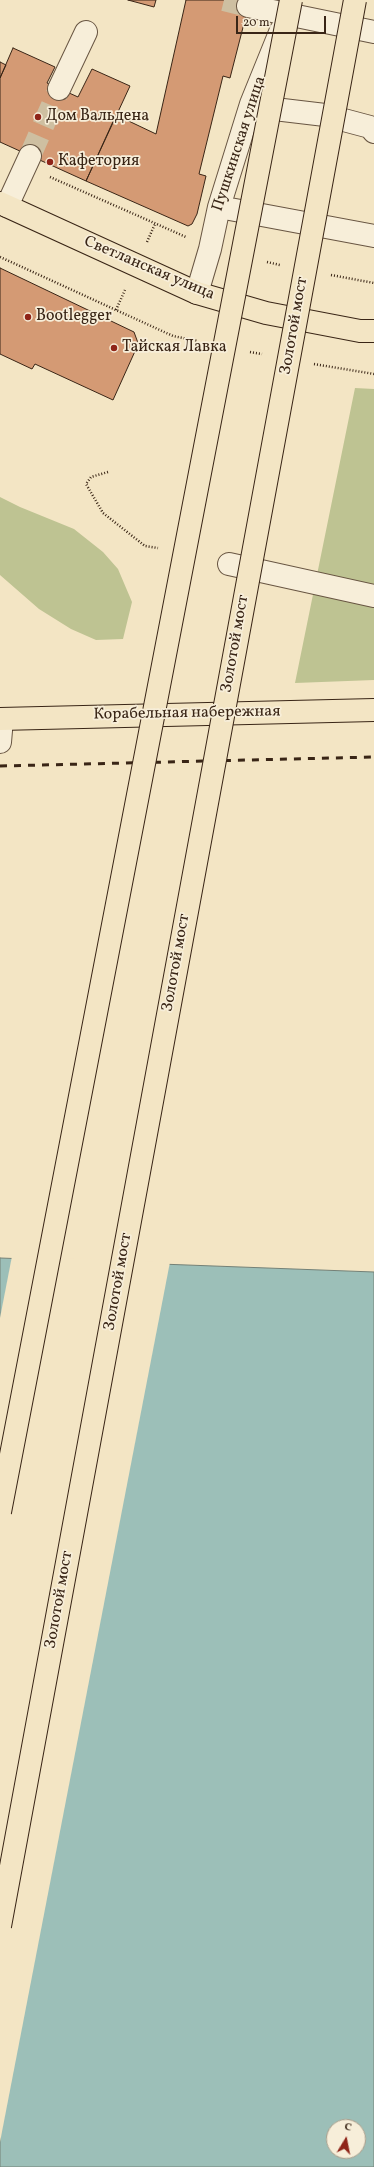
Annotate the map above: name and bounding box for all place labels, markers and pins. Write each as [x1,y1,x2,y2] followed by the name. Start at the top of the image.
[46,107,149,127] place label: Дом Вальдена
[33,112,43,122] marker: Дом Вальдена
[58,152,139,172] place label: Кафетория
[45,157,55,167] marker: Кафетория
[36,307,112,327] place label: Bootlegger
[23,312,33,322] marker: Bootlegger
[122,338,227,358] place label: Тайская Лавка
[109,343,119,353] marker: Тайская Лавка

